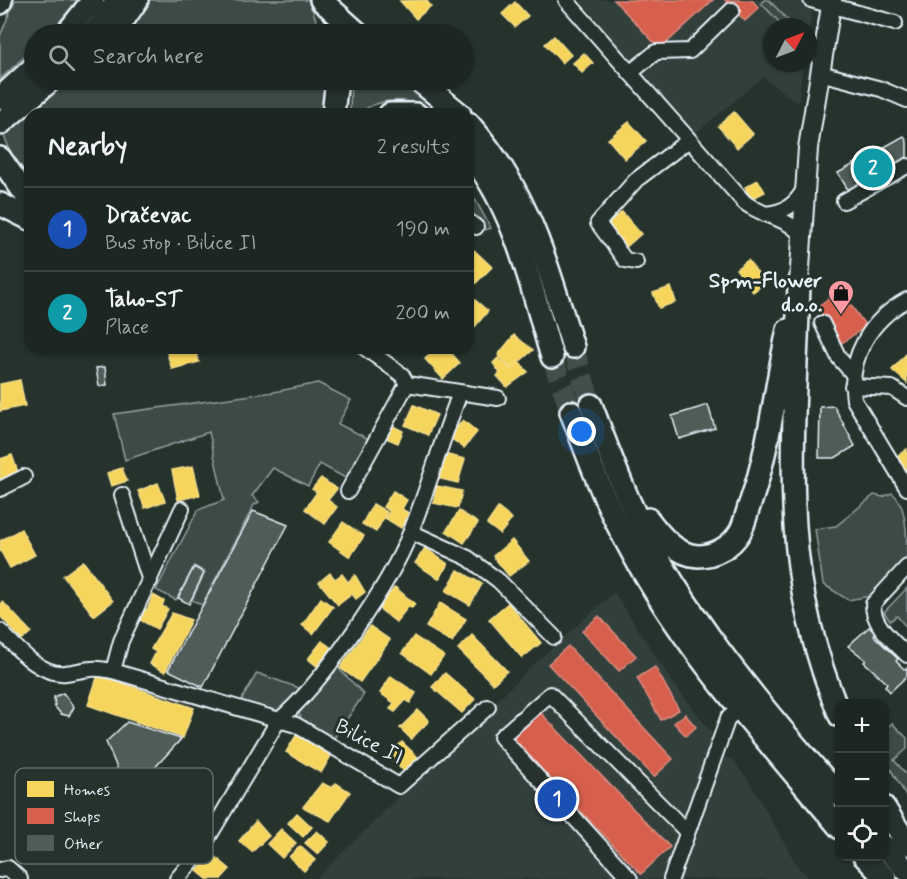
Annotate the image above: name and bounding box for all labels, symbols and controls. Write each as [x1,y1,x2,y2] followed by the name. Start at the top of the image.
[763,18,817,72] north arrow
[24,24,474,90] search box
[45,41,78,74] icon: search
[93,43,204,71] text: Search here
[48,130,127,164] text: Nearby
[377,134,450,161] text: 2 results
[854,146,892,190] pin: 2
[105,202,191,230] text: Dračevac
[63,216,72,243] text: 1
[396,216,450,243] text: 190 m
[105,230,256,257] text: Bus stop · Bilice II
[709,267,822,319] place label: Spm-Flower d.o.o.
[826,278,856,316] shop icon: Spm-Flower d.o.o.
[105,286,182,314] text: Taho-ST
[63,300,72,327] text: 2
[395,300,450,327] text: 200 m
[105,314,149,341] text: Place
[567,417,596,446] your location
[835,699,889,861] map controls
[835,699,889,753] button: +
[330,712,408,772] street label: Bilice II
[835,753,889,807] button: −
[15,768,213,864] legend
[538,776,576,822] pin: 1
[64,780,110,801] text: Homes
[64,807,101,828] text: Shops
[835,807,889,861] button: locate
[64,834,103,855] text: Other

